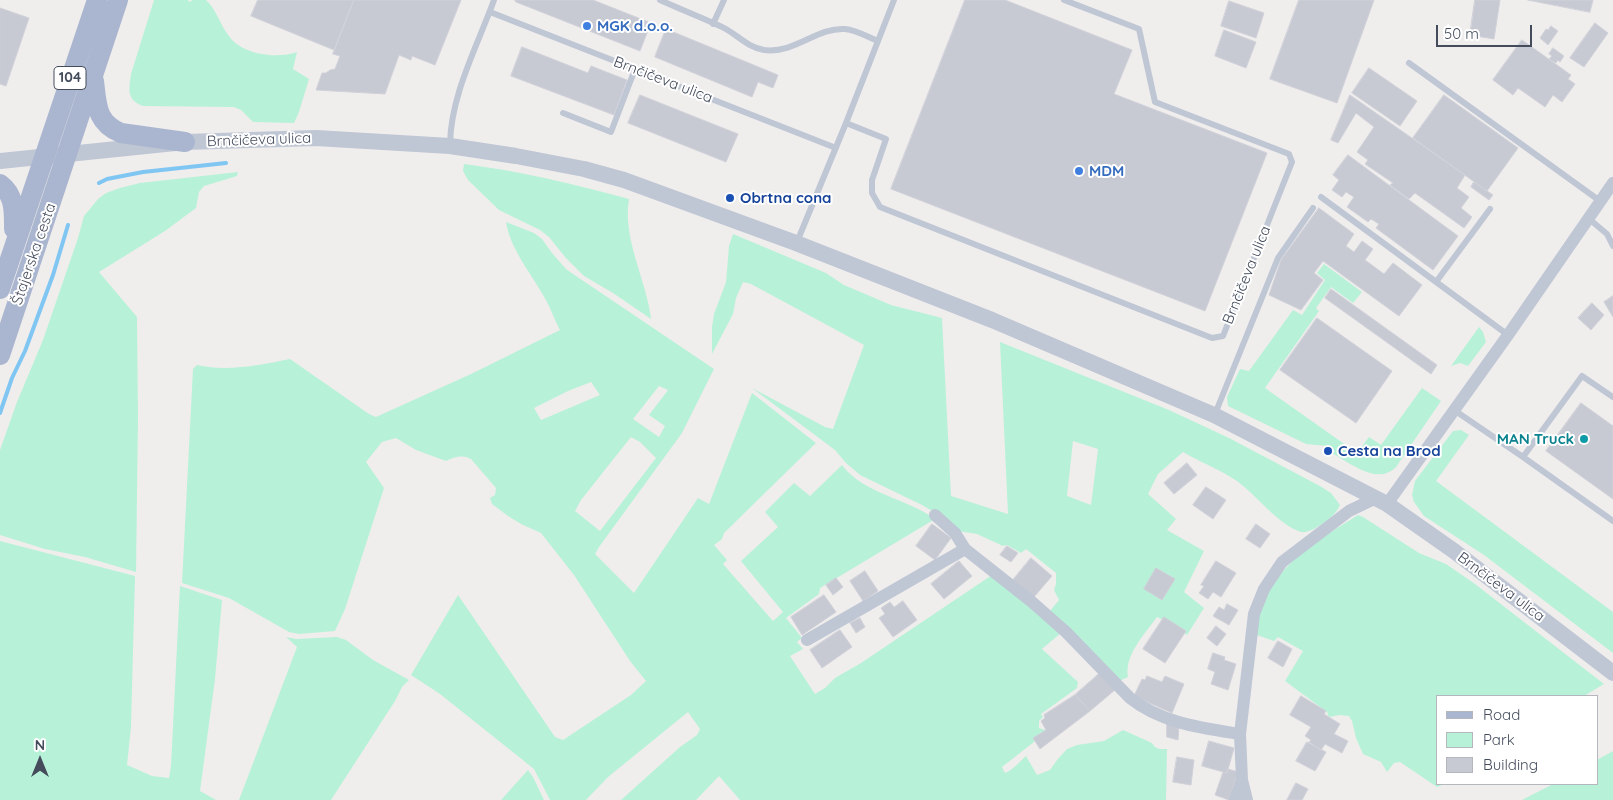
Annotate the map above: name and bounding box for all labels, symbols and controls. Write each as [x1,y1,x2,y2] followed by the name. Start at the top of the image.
[1438,15,1534,47] scale bar
[597,17,673,35] place label: MGK d.o.o.
[581,20,593,32] marker: MGK d.o.o.
[1444,24,1479,43] text: 50 m
[611,53,715,107] street label: Brnčičeva ulica
[54,66,86,90] road number: 104
[206,129,312,151] street label: Brnčičeva ulica
[1089,162,1124,180] place label: MDM
[1073,165,1085,177] marker: MDM
[740,189,832,207] place label: Obrtna cona
[724,192,736,204] marker: Obrtna cona
[8,201,60,307] street label: Štajerska cesta
[1219,223,1275,327] street label: Brnčičeva ulica
[1497,430,1574,448] place label: MAN Truck
[1578,433,1590,445] marker: MAN Truck
[1338,442,1441,460] place label: Cesta na Brod
[1322,445,1334,457] marker: Cesta na Brod
[1454,548,1548,626] street label: Brnčičeva ulica
[1436,695,1598,785] legend
[1483,705,1520,724] text: Road
[1483,730,1515,749] text: Park
[15,735,65,785] north arrow
[35,736,45,754] text: N
[1483,755,1538,774] text: Building

